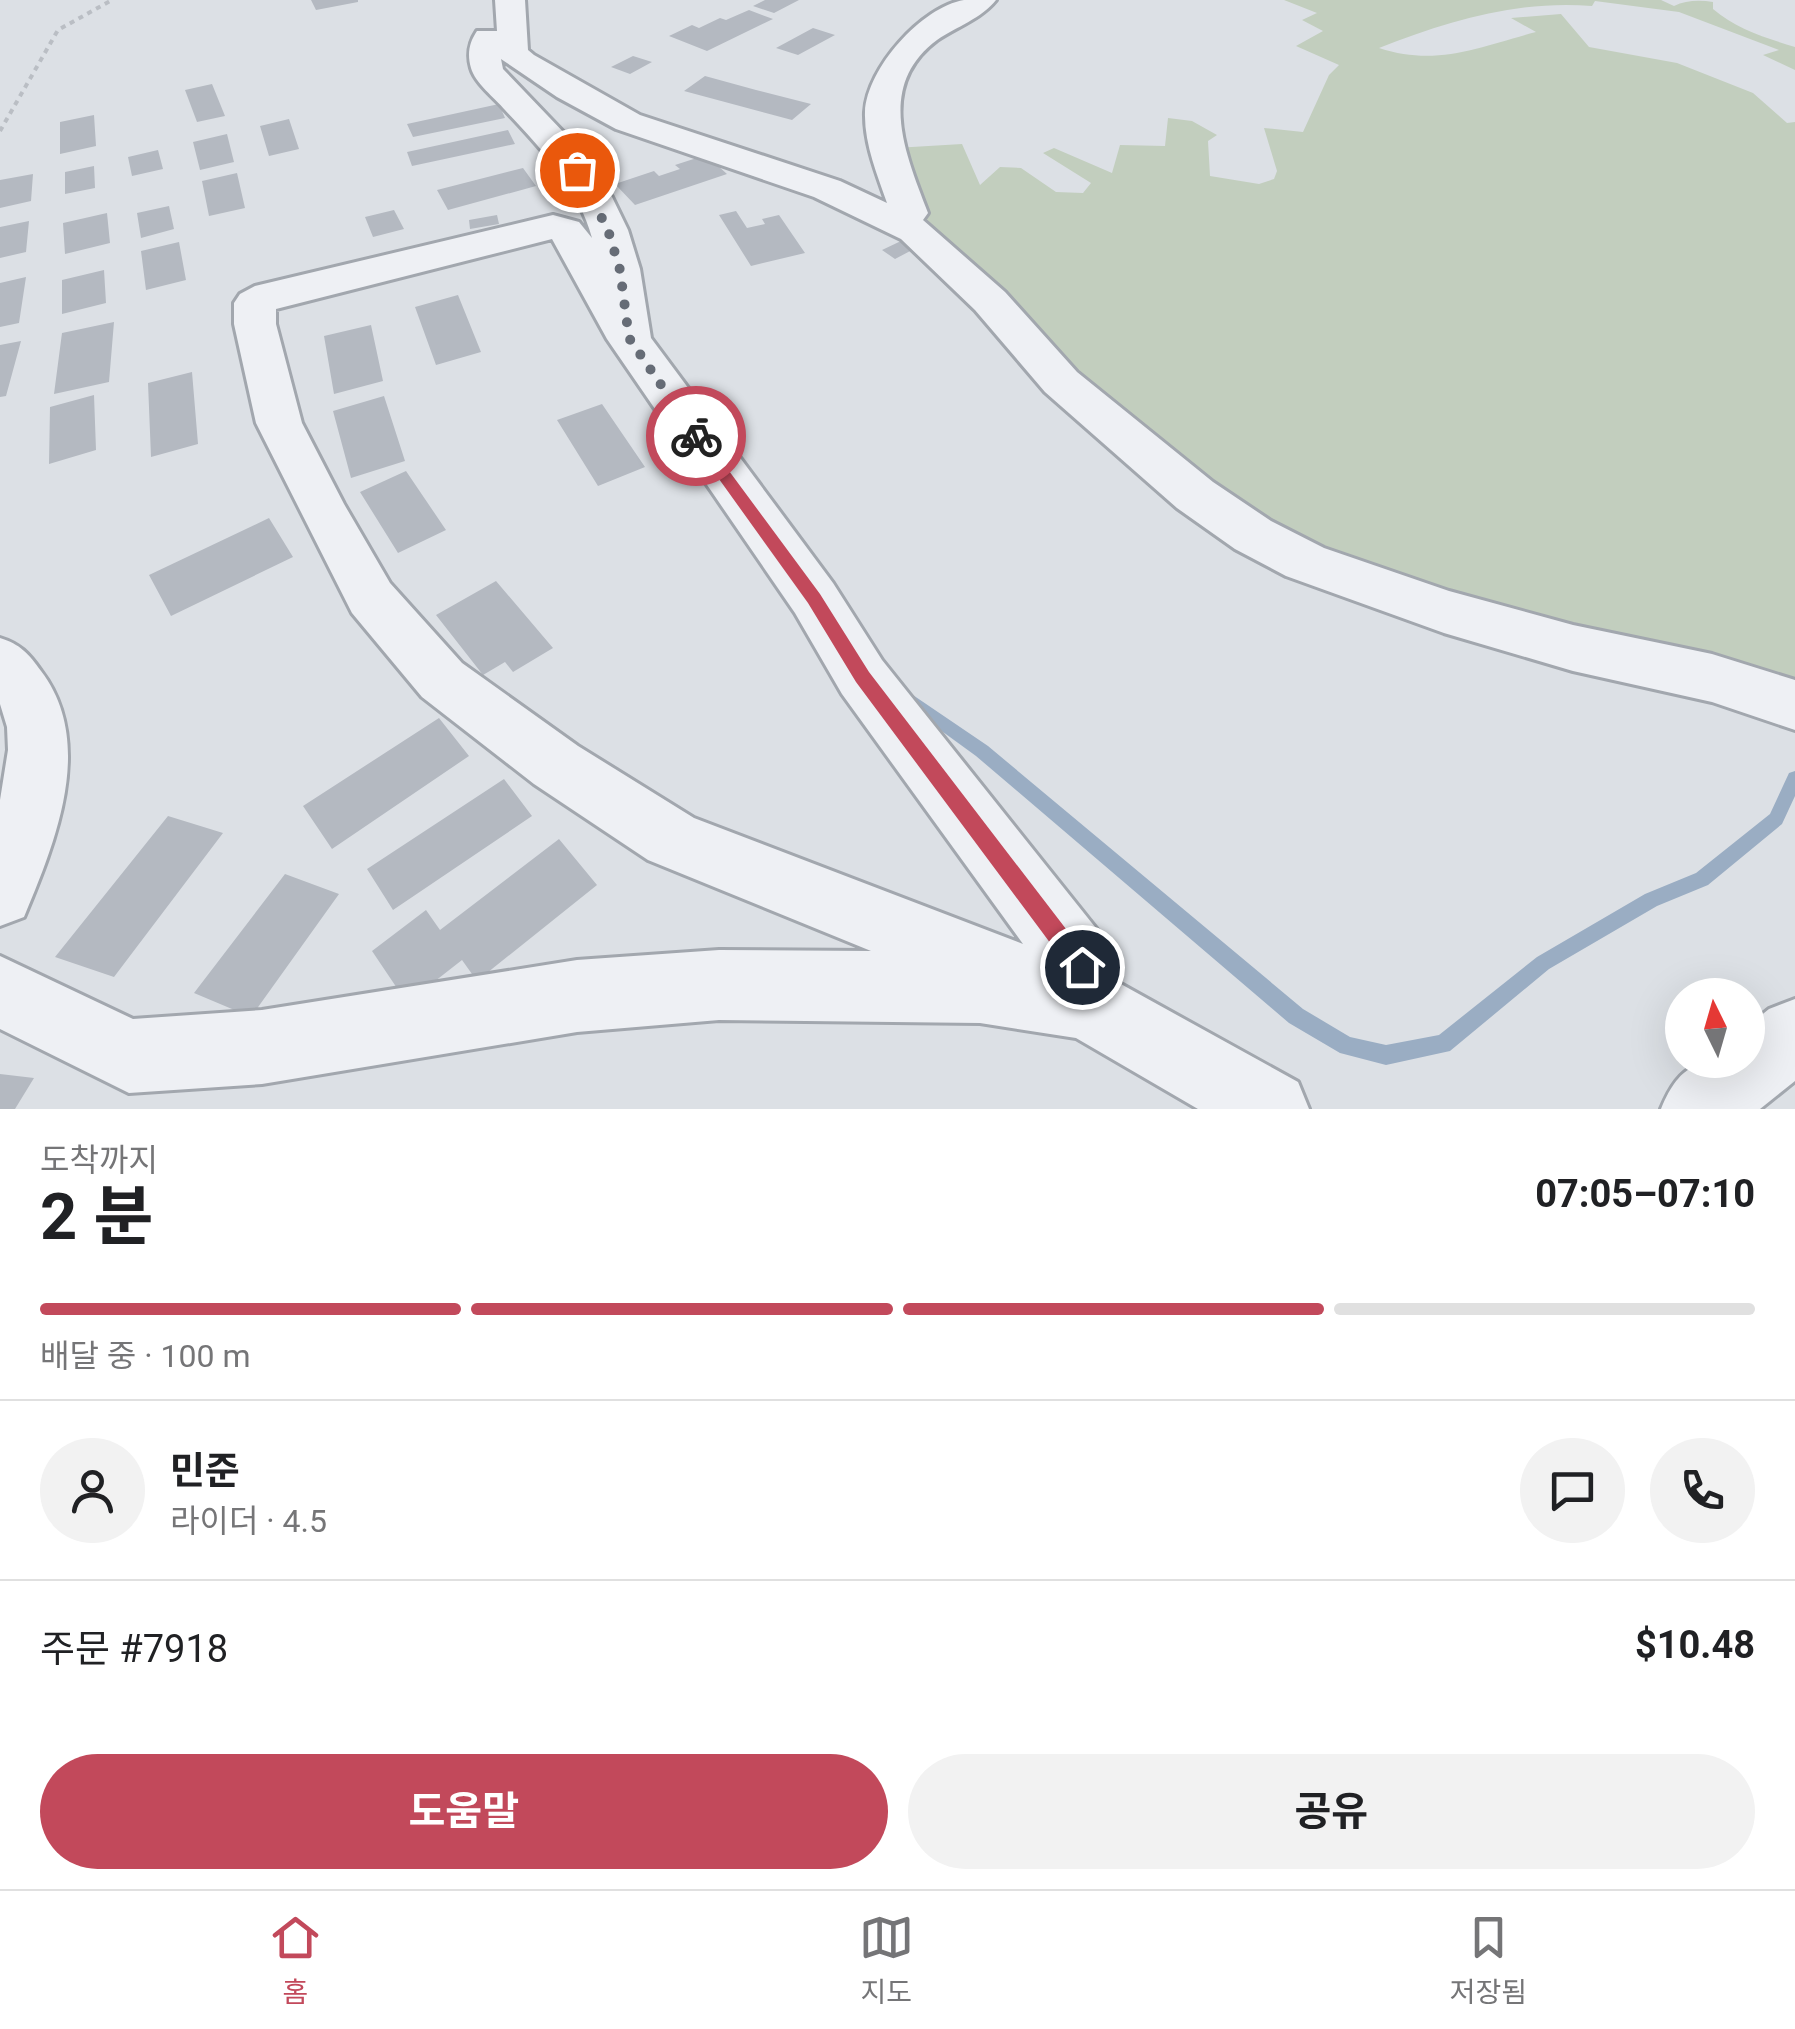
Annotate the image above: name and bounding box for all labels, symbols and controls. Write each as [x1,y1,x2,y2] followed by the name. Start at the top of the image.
[535,128,620,213] pin
[550,143,605,198] icon: bag
[646,386,746,486] courier
[669,409,724,464] icon: bike
[1040,925,1125,1010] pin
[1055,940,1110,995] icon: home
[1665,978,1765,1078] north arrow
[1665,978,1765,1078] map controls
[40,1141,158,1179] text: 도착까지
[1535,1172,1755,1216] text: 07:05–07:10
[40,1179,153,1255] text: 2 분
[40,1337,250,1375] text: 배달 중 · 100 m
[40,1438,145,1543] button: person
[1520,1438,1625,1543] button: chat
[1650,1438,1755,1543] button: phone
[170,1449,240,1493] text: 민준
[170,1502,327,1540] text: 라이더 · 4.5
[1635,1623,1755,1667] text: $10.48
[40,1627,228,1671] text: 주문 #7918
[40,1754,888,1869] button: 도움말
[908,1754,1755,1869] button: 공유
[268,1910,323,2010] tab: 홈
[859,1910,914,2010] tab: 지도
[1450,1910,1527,2010] tab: 저장됨

